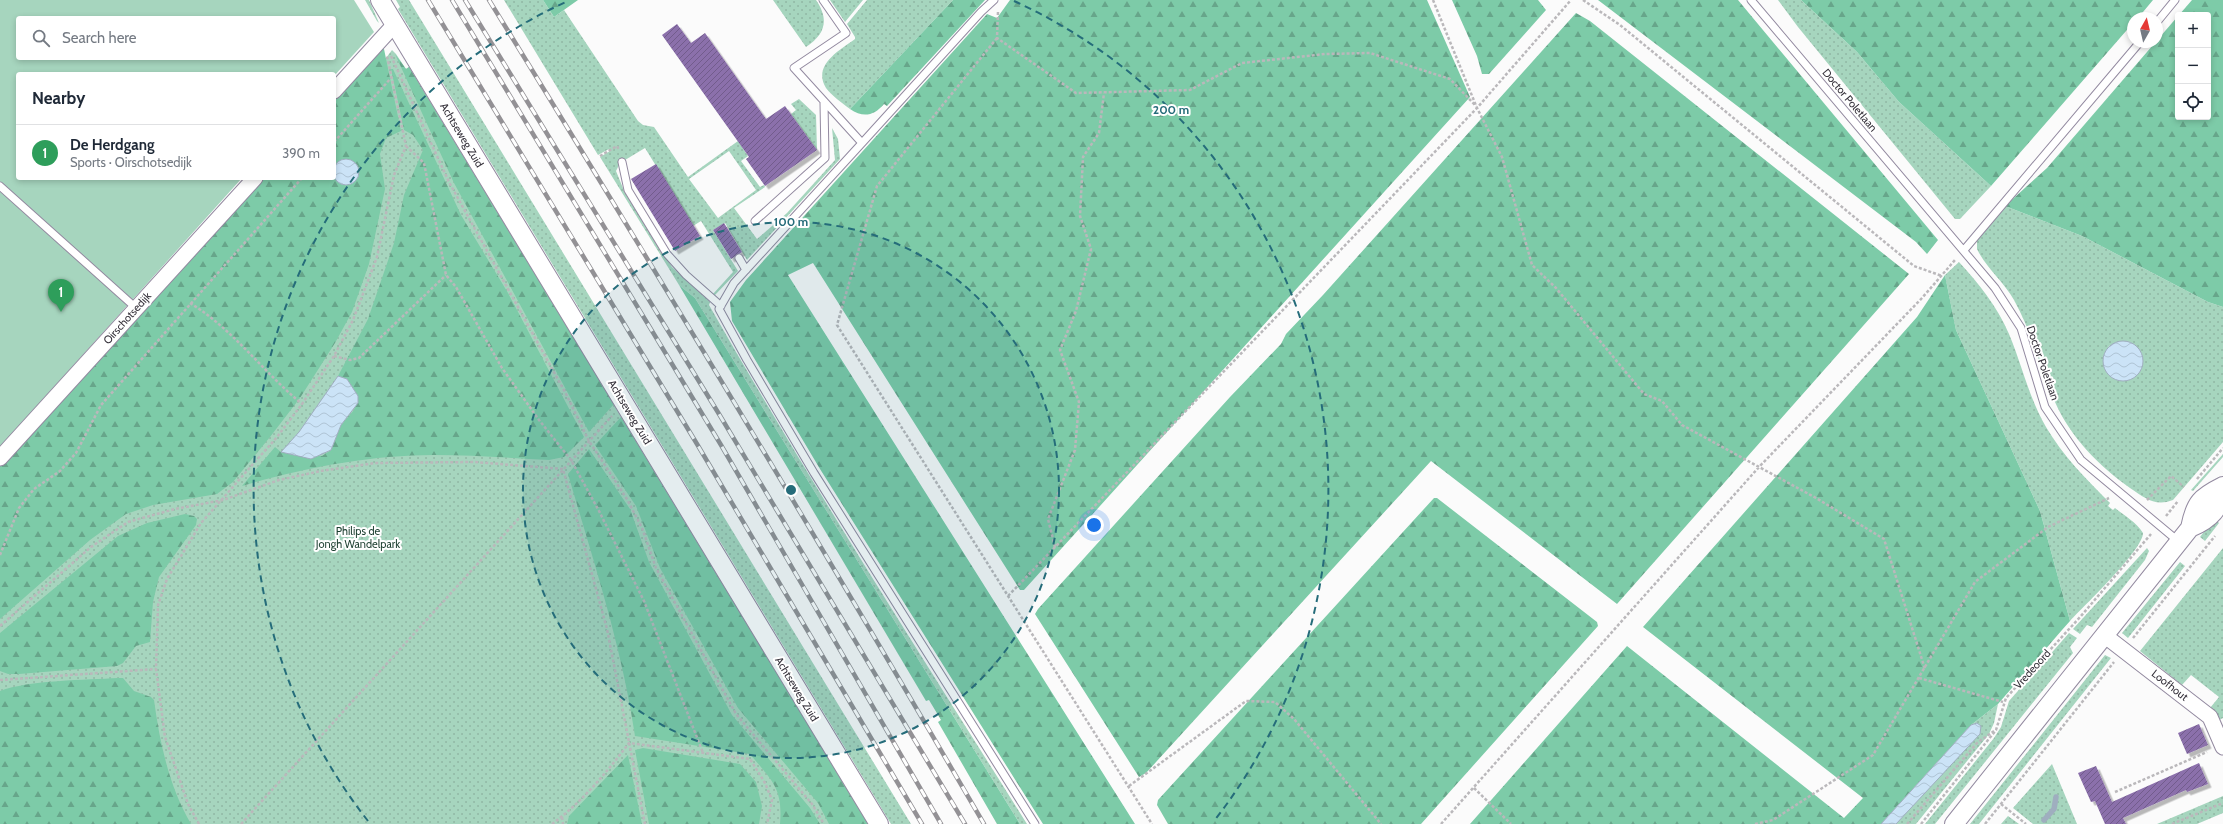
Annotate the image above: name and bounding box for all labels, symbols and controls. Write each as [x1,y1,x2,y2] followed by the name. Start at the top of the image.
[2127,12,2163,48] north arrow
[2175,12,2211,120] map controls
[2175,12,2211,48] button: +
[16,16,336,60] search box
[30,27,52,49] icon: search
[62,29,137,47] text: Search here
[2175,48,2211,84] button: −
[1820,66,1880,134] street label: Doctor Poletlaan
[2175,84,2211,120] button: locate
[32,88,85,108] text: Nearby
[437,100,487,170] street label: Achtseweg Zuid
[1153,102,1189,117] text: 200 m
[70,136,154,154] text: De Herdgang
[43,145,47,161] text: 1
[282,145,320,161] text: 390 m
[70,154,192,170] text: Sports · Oirschotsedijk
[774,214,808,229] text: 100 m
[48,279,74,312] pin: 1
[100,289,154,347] street label: Oirschotsedijk
[2024,324,2062,402] street label: Doctor Poletlaan
[605,377,655,447] street label: Achtseweg Zuid
[784,483,798,497] centre of rings
[1084,515,1104,535] your location
[315,524,400,551] park label: Philips de Jongh Wandelpark
[2011,646,2053,692] street label: Vredeoord
[772,654,822,724] street label: Achtseweg Zuid
[2149,666,2191,704] street label: Loofhout

